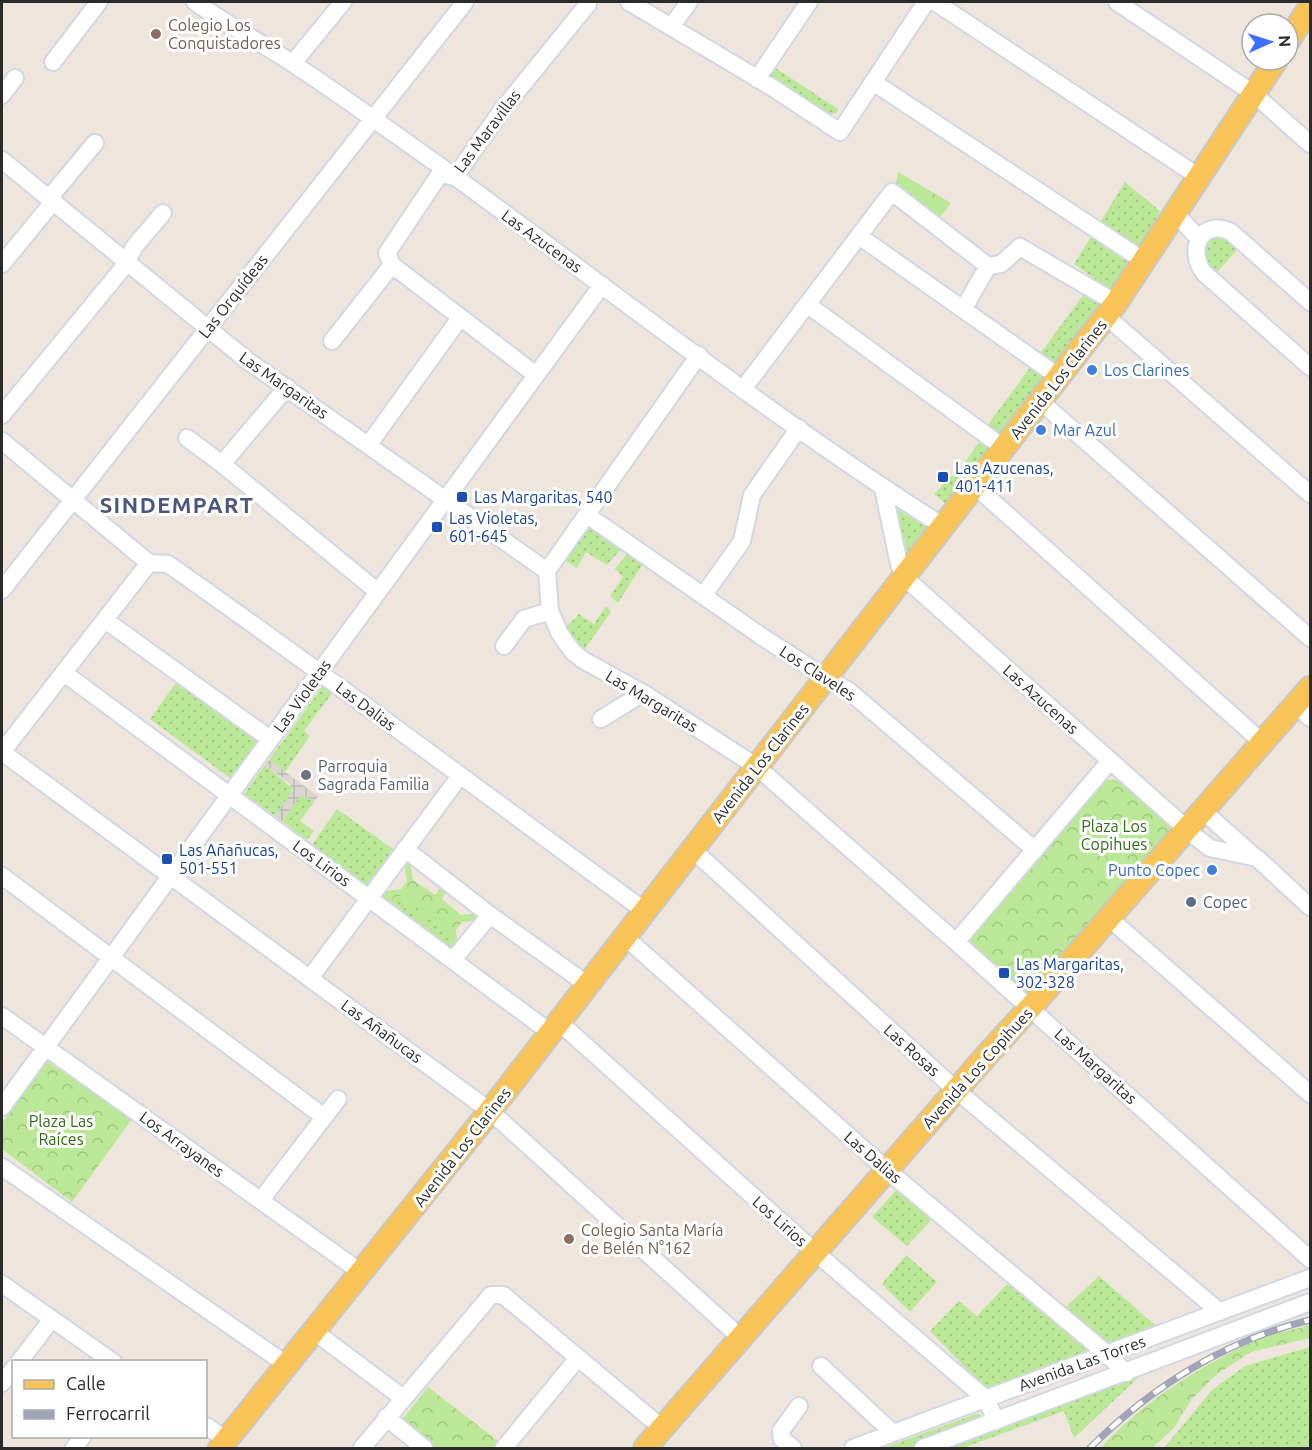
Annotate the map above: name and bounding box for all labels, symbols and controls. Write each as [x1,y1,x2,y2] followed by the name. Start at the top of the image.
[1240,12,1300,72] north arrow
[168,16,281,52] place label: Colegio Los Conquistadores
[149,27,163,41] marker: Colegio Los Conquistadores
[1276,35,1294,48] text: N
[450,86,524,176] street label: Las Maravillas
[498,206,586,276] street label: Las Azucenas
[195,251,271,341] street label: Las Orquídeas
[1006,316,1110,442] street label: Avenida Los Clarines
[236,348,332,422] street label: Las Margaritas
[1104,361,1189,379] place label: Los Clarines
[1085,363,1099,377] marker: Los Clarines
[1053,421,1116,439] place label: Mar Azul
[1034,423,1048,437] marker: Mar Azul
[955,459,1054,495] place label: Las Azucenas, 401-411
[936,470,950,484] marker: Las Azucenas, 401-411
[474,488,613,506] place label: Las Margaritas, 540
[455,490,469,504] marker: Las Margaritas, 540
[100,492,254,517] district label: SINDEMPART
[449,509,538,545] place label: Las Violetas, 601-645
[430,520,444,534] marker: Las Violetas, 601-645
[777,642,859,704] street label: Los Claveles
[270,656,334,736] street label: Las Violetas
[1000,661,1082,737] street label: Las Azucenas
[603,667,701,736] street label: Las Margaritas
[333,678,399,734] street label: Las Dalias
[708,700,812,826] street label: Avenida Los Clarines
[318,757,429,793] place label: Parroquia Sagrada Familia
[299,768,313,782] marker: Parroquia Sagrada Familia
[1081,817,1147,853] park label: Plaza Los Copihues
[290,836,354,890] street label: Los Lirios
[179,841,279,877] place label: Las Añañucas, 501-551
[160,852,174,866] marker: Las Añañucas, 501-551
[1108,861,1201,879] place label: Punto Copec
[1205,863,1219,877] marker: Punto Copec
[1203,893,1248,911] place label: Copec
[1184,895,1198,909] marker: Copec
[1016,955,1124,991] place label: Las Margaritas, 302-328
[997,966,1011,980] marker: Las Margaritas, 302-328
[338,996,426,1066] street label: Las Añañucas
[918,1004,1036,1132] street label: Avenida Los Copihues
[881,1020,943,1080] street label: Las Rosas
[1051,1025,1141,1108] street label: Las Margaritas
[410,1084,514,1210] street label: Avenida Los Clarines
[136,1107,228,1181] street label: Los Arrayanes
[29,1112,93,1148] park label: Plaza Las Raíces
[841,1127,905,1187] street label: Las Dalias
[749,1192,811,1250] street label: Los Lirios
[581,1221,724,1257] place label: Colegio Santa María de Belén N°162
[562,1232,576,1246] marker: Colegio Santa María de Belén N°162
[1016,1332,1148,1394] street label: Avenida Las Torres
[12,1360,207,1438] legend
[66,1373,106,1393] text: Calle
[66,1403,150,1423] text: Ferrocarril

